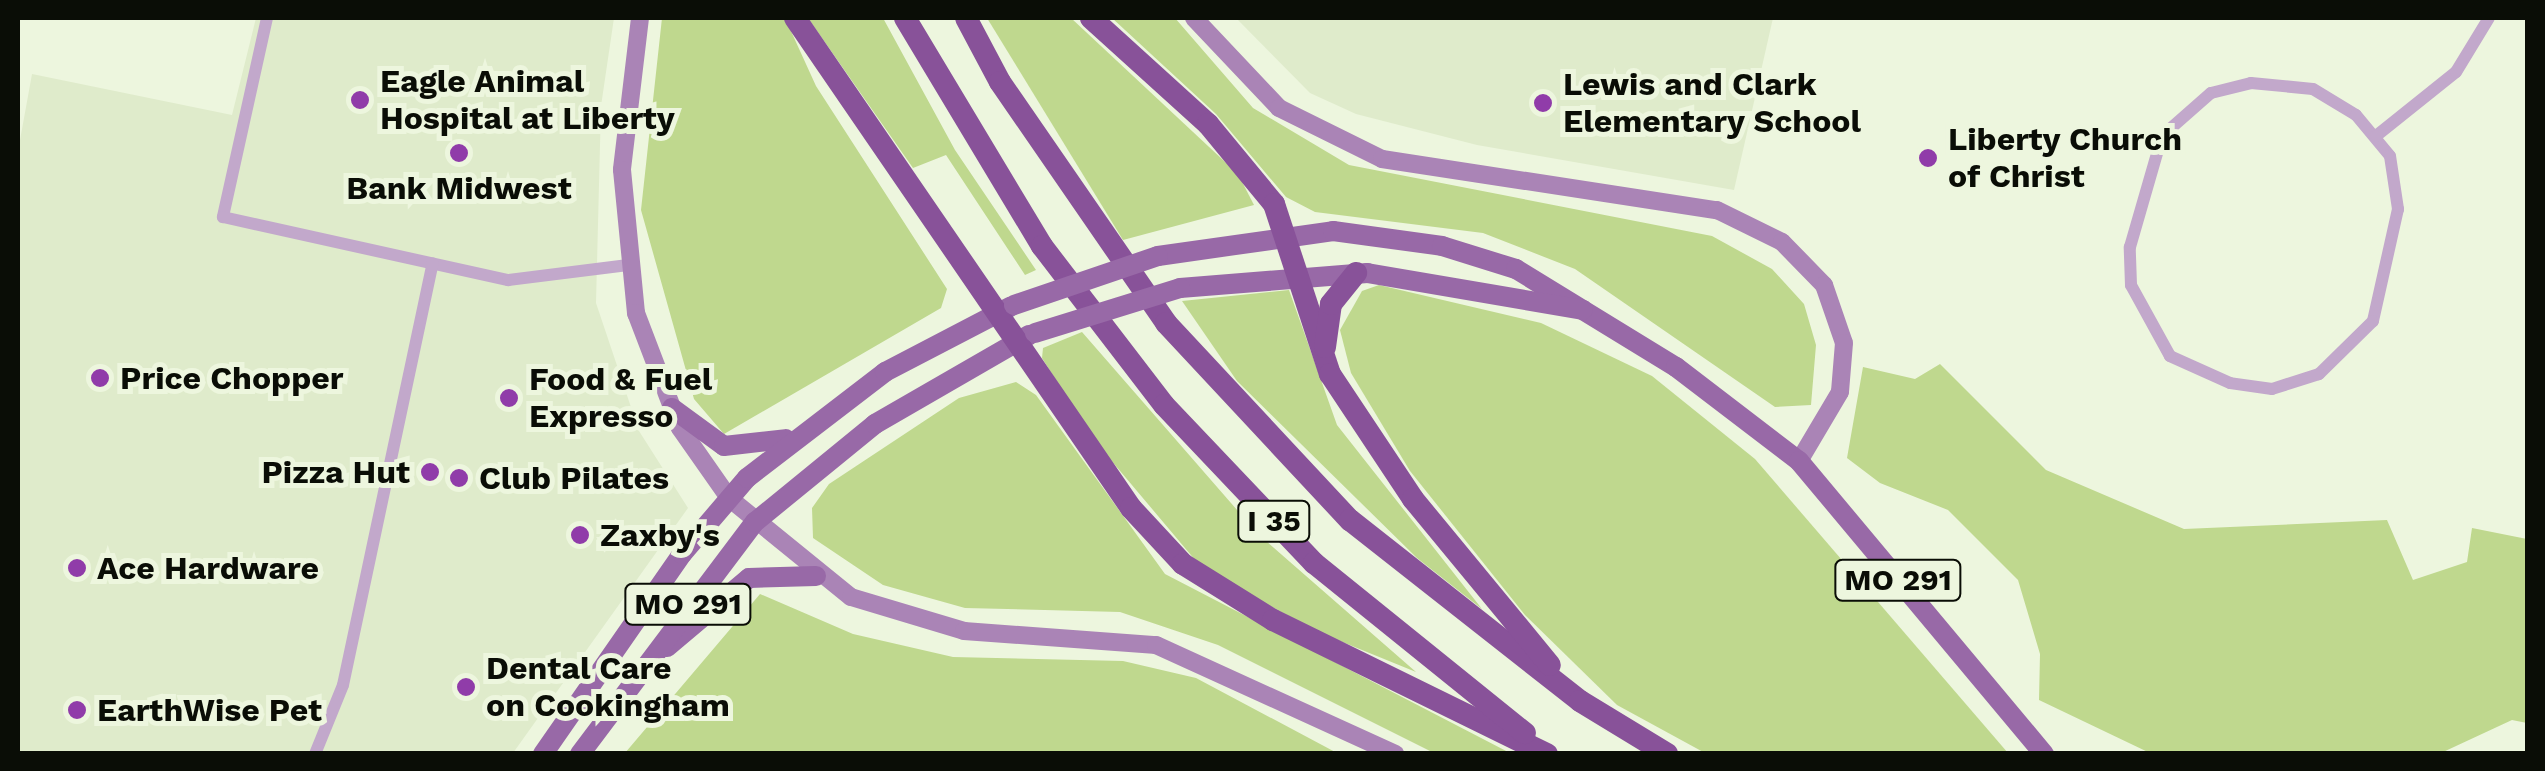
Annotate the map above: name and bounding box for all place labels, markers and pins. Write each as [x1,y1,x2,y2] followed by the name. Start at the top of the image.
[380,63,675,138] place label: Eagle Animal Hospital at Liberty
[1563,66,1862,141] place label: Lewis and Clark Elementary School
[349,89,371,111] marker: Eagle Animal Hospital at Liberty
[1532,92,1554,114] marker: Lewis and Clark Elementary School
[1948,121,2183,196] place label: Liberty Church of Christ
[448,142,470,164] marker: Bank Midwest
[1917,147,1939,169] marker: Liberty Church of Christ
[346,169,572,207] place label: Bank Midwest
[120,359,343,397] place label: Price Chopper
[529,361,712,436] place label: Food & Fuel Expresso
[89,367,111,389] marker: Price Chopper
[498,387,520,409] marker: Food & Fuel Expresso
[261,453,410,491] place label: Pizza Hut
[479,459,669,497] place label: Club Pilates
[419,461,441,483] marker: Pizza Hut
[448,467,470,489] marker: Club Pilates
[600,516,720,554] place label: Zaxby's
[569,524,591,546] marker: Zaxby's
[97,549,319,587] place label: Ace Hardware
[66,557,88,579] marker: Ace Hardware
[486,650,730,725] place label: Dental Care on Cookingham
[455,676,477,698] marker: Dental Care on Cookingham
[97,691,322,729] place label: EarthWise Pet
[66,699,88,721] marker: EarthWise Pet

